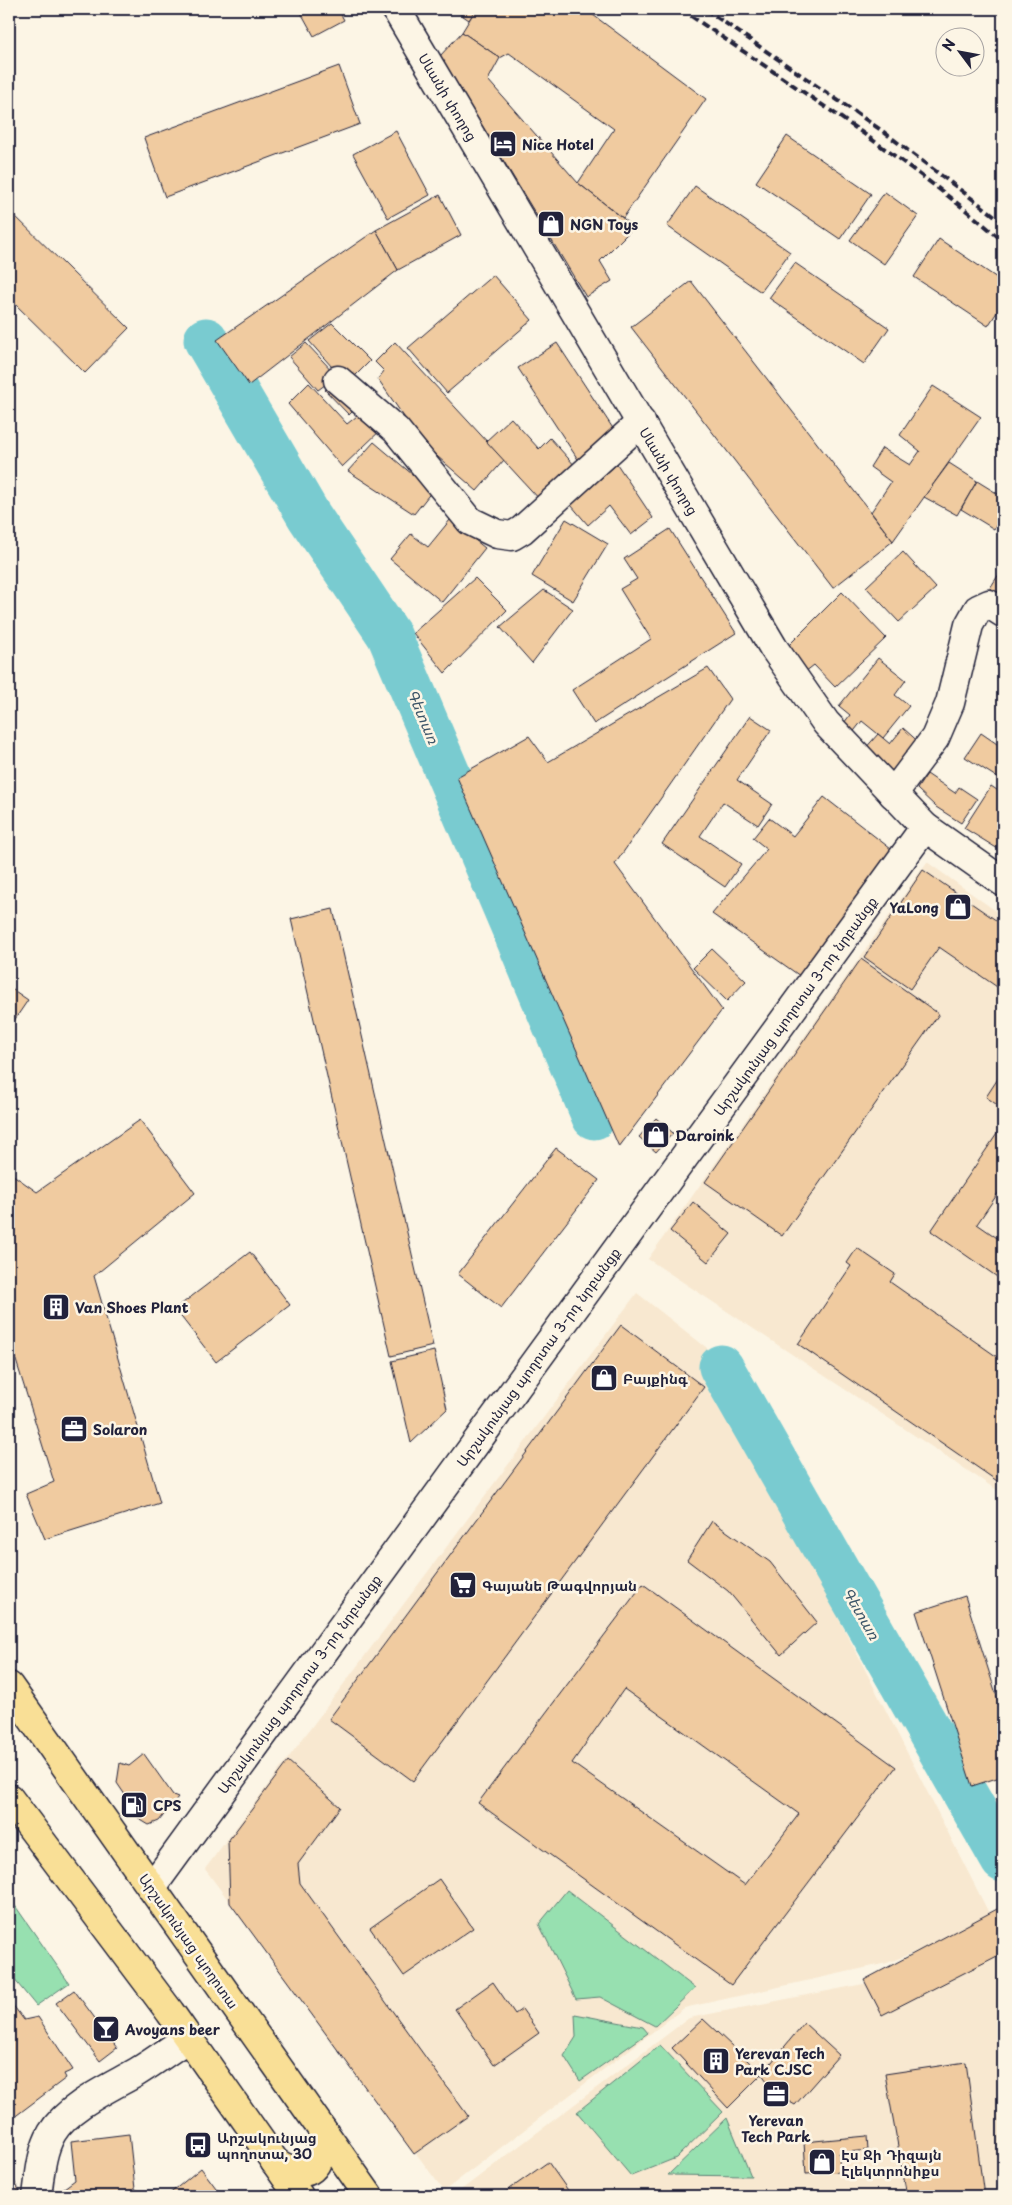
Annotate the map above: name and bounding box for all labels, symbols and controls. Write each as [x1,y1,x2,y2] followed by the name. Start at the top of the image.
[934,28,984,78] north arrow
[937,35,960,55] text: N
[413,49,483,145] street label: Սևանի փողոց
[488,129,518,159] hotel icon: Nice Hotel
[522,134,594,155] place label: Nice Hotel
[536,209,566,239] shop icon: NGN Toys
[570,214,638,235] place label: NGN Toys
[634,423,704,519] street label: Սևանի փողոց
[402,685,446,748] water label: Գետառ
[708,892,882,1120] street label: Արշակունյաց պողոտա 3-րդ նրբանցք
[943,892,973,922] shop icon: YaLong
[889,897,939,918] place label: YaLong
[641,1120,671,1150] shop icon: Daroink
[675,1125,735,1146] place label: Daroink
[451,1243,625,1471] street label: Արշակունյաց պողոտա 3-րդ նրբանցք
[41,1292,71,1322] building icon: Van Shoes Plant
[75,1297,189,1318] place label: Van Shoes Plant
[589,1363,619,1393] shop icon: Բայքինգ
[623,1368,688,1389] place label: Բայքինգ
[59,1414,89,1444] office icon: Solaron
[93,1419,147,1440] place label: Solaron
[212,1570,386,1798] street label: Արշակունյաց պողոտա 3-րդ նրբանցք
[448,1570,478,1600] supermarket icon: Գայանե Թագվորյան
[482,1575,637,1596] place label: Գայանե Թագվորյան
[838,1582,887,1644] water label: Գետառ
[119,1790,149,1820] fuel station icon: CPS
[153,1795,182,1816] place label: CPS
[134,1869,244,2013] street label: Արշակունյաց պողոտա
[91,2014,121,2044] bar icon: Avoyans beer
[124,2019,221,2040] place label: Avoyans beer
[735,2043,825,2080] place label: Yerevan Tech Park CJSC
[701,2046,731,2076] building icon: Yerevan Tech Park CJSC
[761,2079,791,2109] office icon: Yerevan Tech Park
[741,2110,811,2147] place label: Yerevan Tech Park
[217,2127,317,2164] place label: Արշակունյաց պողոտա, 30
[183,2130,213,2160] bus stop icon: Արշակունյաց պողոտա, 30
[841,2144,942,2181] place label: Էս Ջի Դիզայն Էլեկտրոնիքս
[807,2147,837,2177] shop icon: Էս Ջի Դիզայն Էլեկտրոնիքս

